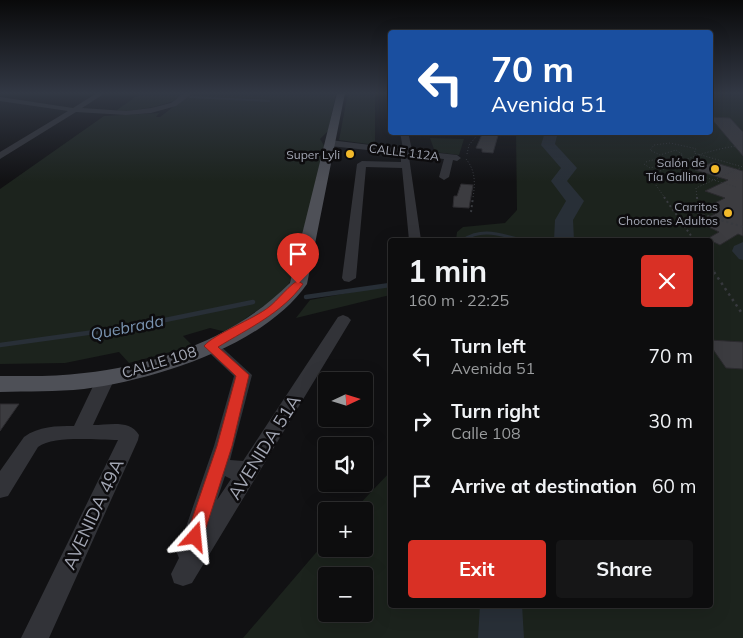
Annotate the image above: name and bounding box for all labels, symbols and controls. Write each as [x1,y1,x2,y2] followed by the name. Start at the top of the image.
[491,47,574,91] text: 70 m
[408,50,473,115] icon: left
[491,90,607,118] text: Avenida 51
[368,140,440,164] street label: CALLE 112A
[286,147,340,162] place label: Super Lyli
[344,148,356,160] marker: Super Lyli
[646,155,705,184] place label: Salón de Tía Gallina
[709,163,721,175] marker: Salón de Tía Gallina
[618,199,718,228] place label: Carritos Chocones Adultos
[722,207,734,219] marker: Carritos Chocones Adultos
[277,233,319,284] pin
[284,240,312,268] icon: arrive
[408,252,487,290] text: 1 min
[641,255,693,307] button: close
[408,290,509,310] text: 160 m · 22:25
[89,310,166,344] water label: Quebrada
[451,334,526,358] text: Turn left
[119,342,199,382] street label: CALLE 108
[408,342,436,370] icon: left
[649,344,693,368] text: 70 m
[451,358,535,378] text: Avenida 51
[318,372,372,428] north arrow
[318,372,373,622] map controls
[223,390,305,504] street label: AVENIDA 51A
[451,399,540,423] text: Turn right
[408,407,436,435] icon: right
[649,409,693,433] text: 30 m
[451,423,521,443] text: Calle 108
[318,437,373,492] button: sound
[57,455,129,573] street label: AVENIDA 49A
[408,472,436,500] icon: arrive
[451,474,637,498] text: Arrive at destination
[652,474,696,498] text: 60 m
[318,502,373,557] button: +
[168,510,220,562] position arrow
[408,540,546,598] button: Exit
[556,540,693,598] button: Share
[318,567,373,622] button: −

